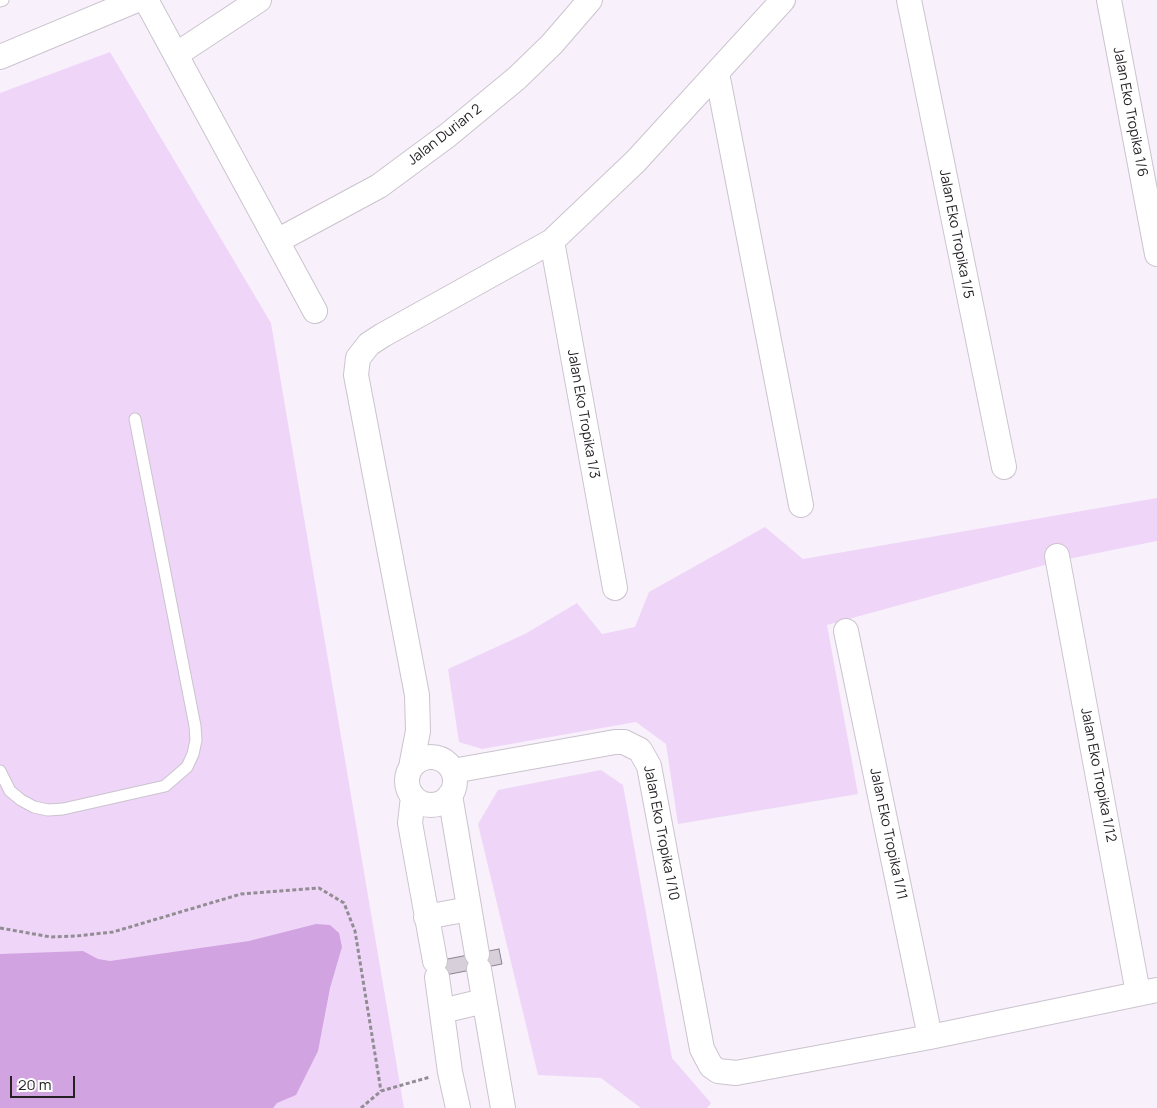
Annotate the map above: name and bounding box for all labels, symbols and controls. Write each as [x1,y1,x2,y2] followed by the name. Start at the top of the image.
[1109,46,1151,178] street label: Jalan Eko Tropika 1/6
[405,101,485,169] street label: Jalan Durian 2
[935,168,977,300] street label: Jalan Eko Tropika 1/5
[563,348,603,480] street label: Jalan Eko Tropika 1/3
[1077,706,1119,844] street label: Jalan Eko Tropika 1/12
[640,764,682,902] street label: Jalan Eko Tropika 1/10
[866,767,910,901] street label: Jalan Eko Tropika 1/11
[12,1066,78,1098] scale bar
[18,1074,51,1095] text: 20 m

